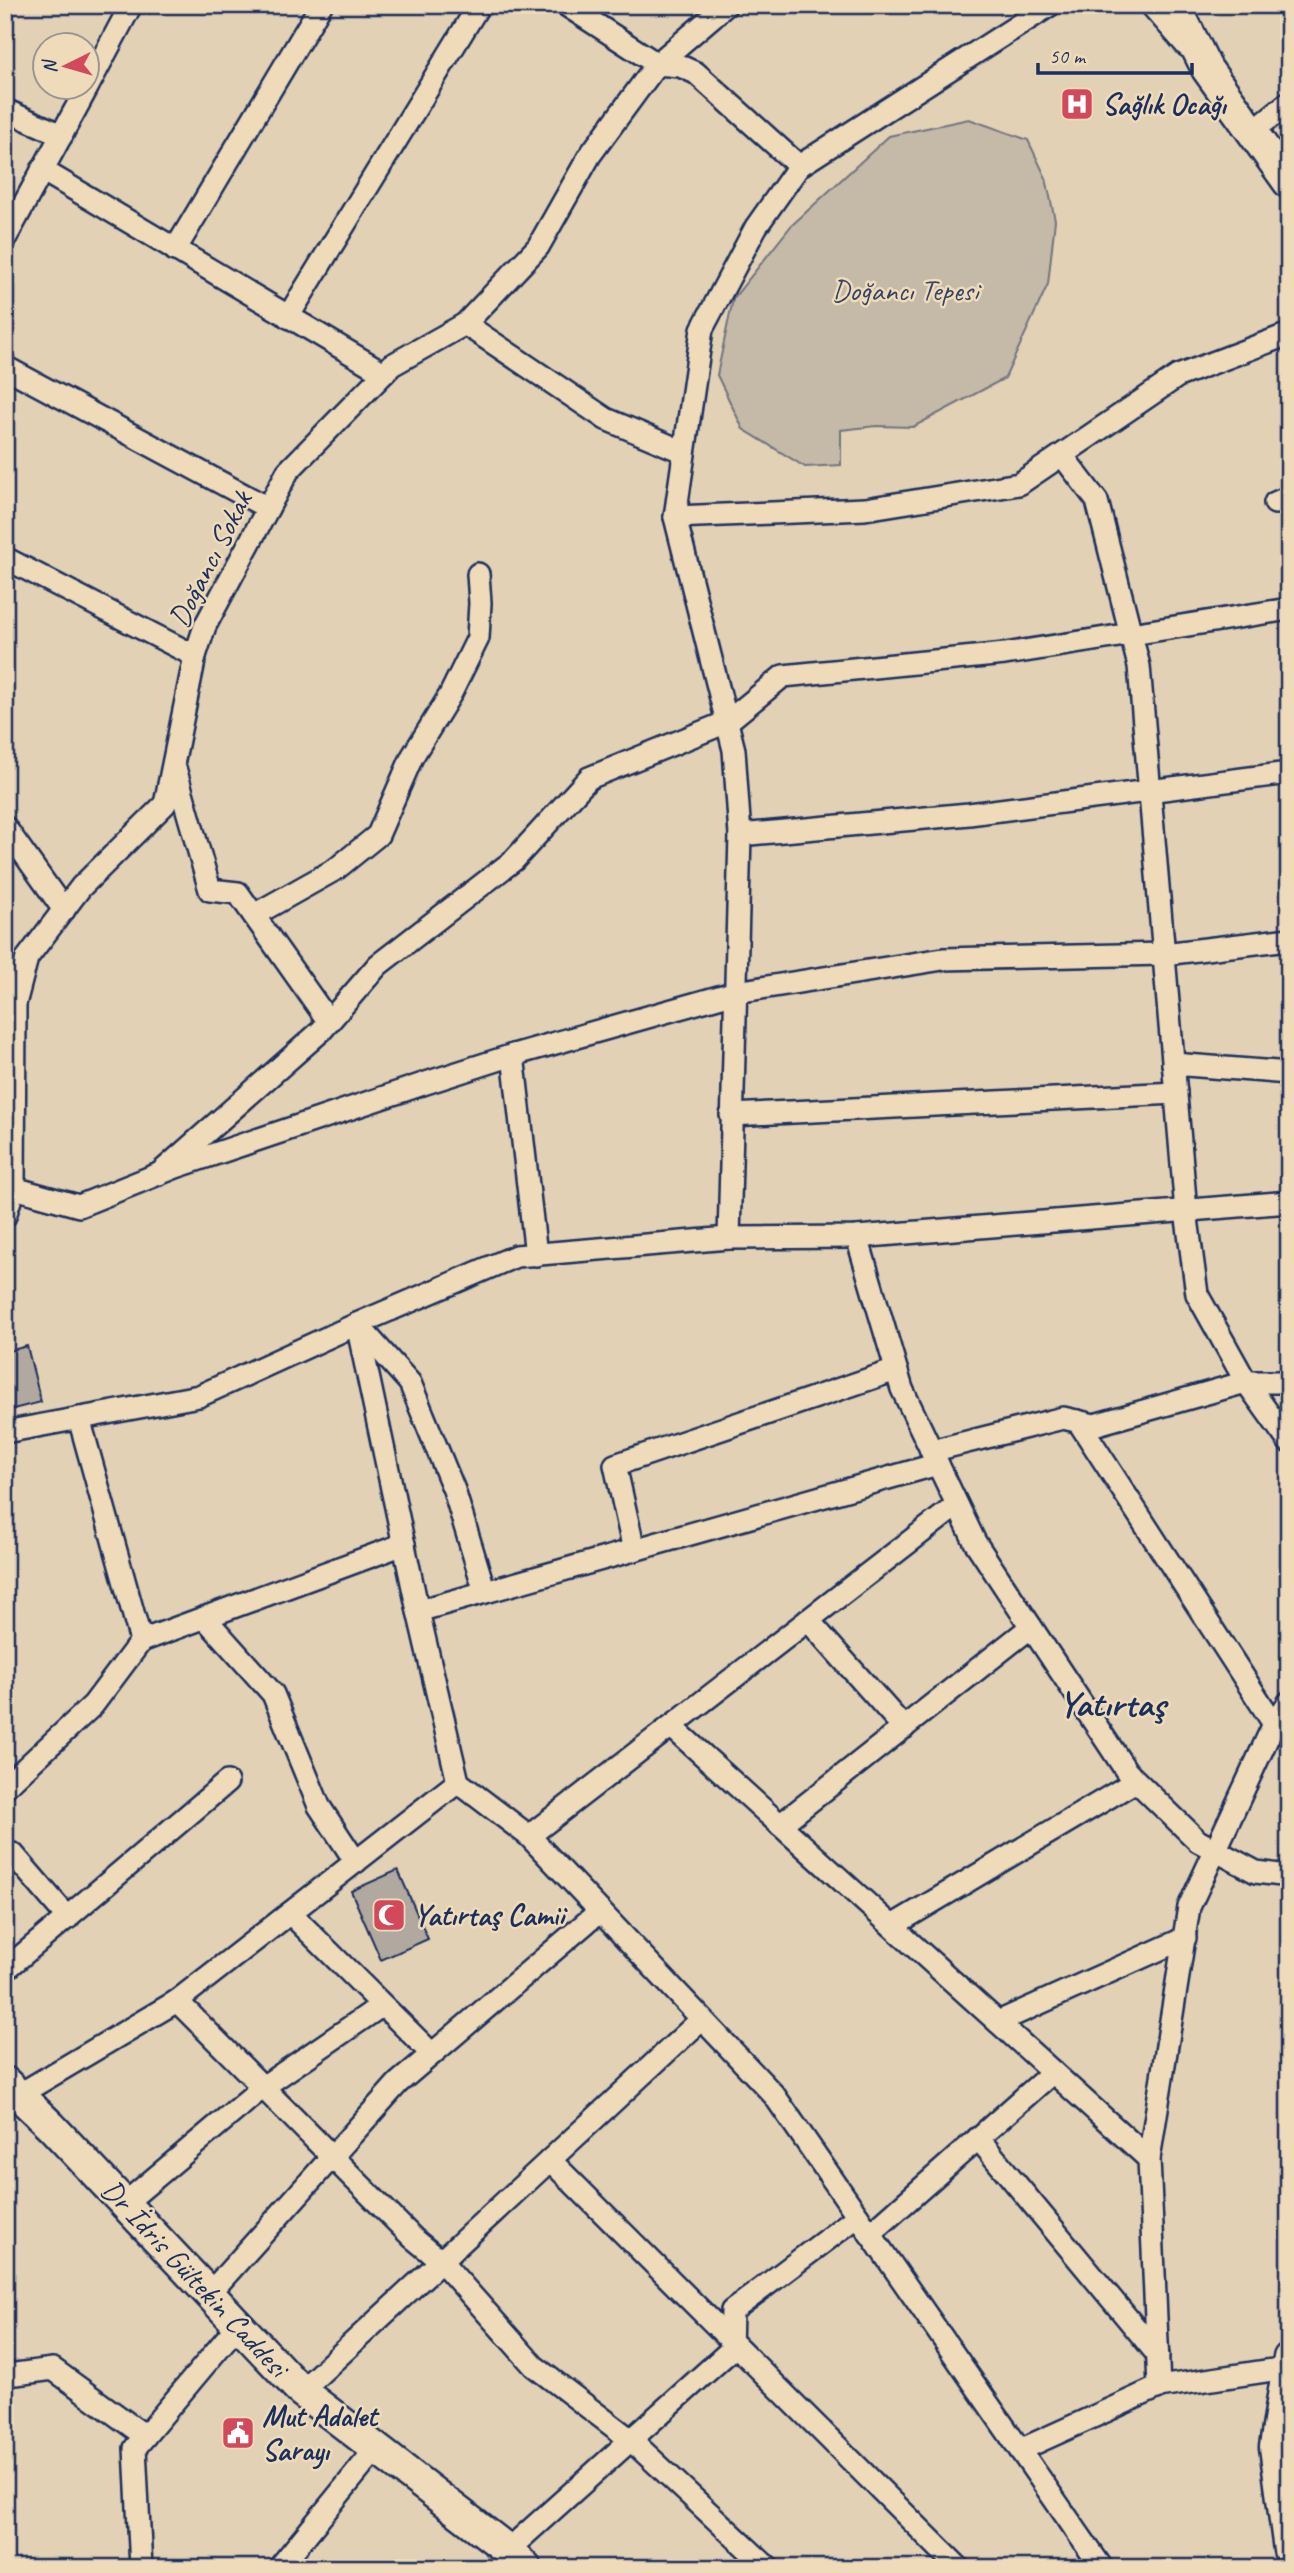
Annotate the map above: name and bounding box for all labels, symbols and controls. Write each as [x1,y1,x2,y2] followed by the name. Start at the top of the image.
[32,32,102,102] north arrow
[1038,32,1192,76] scale bar
[1049,43,1087,69] text: 50 m
[37,57,63,74] text: N
[1058,85,1096,123] hospital icon: Sağlık Ocağı
[1102,85,1228,123] place label: Sağlık Ocağı
[832,271,982,309] park label: Doğancı Tepesi
[160,483,261,633] street label: Doğancı Sokak
[1059,1680,1169,1727] district label: Yatırtaş
[370,1896,408,1934] mosque icon: Yatırtaş Camii
[414,1896,568,1934] place label: Yatırtaş Camii
[94,2171,299,2387] street label: Dr İdris Gültekin Caddesi
[262,2397,380,2470] place label: Mut Adalet Sarayı
[219,2414,257,2452] public building icon: Mut Adalet Sarayı

